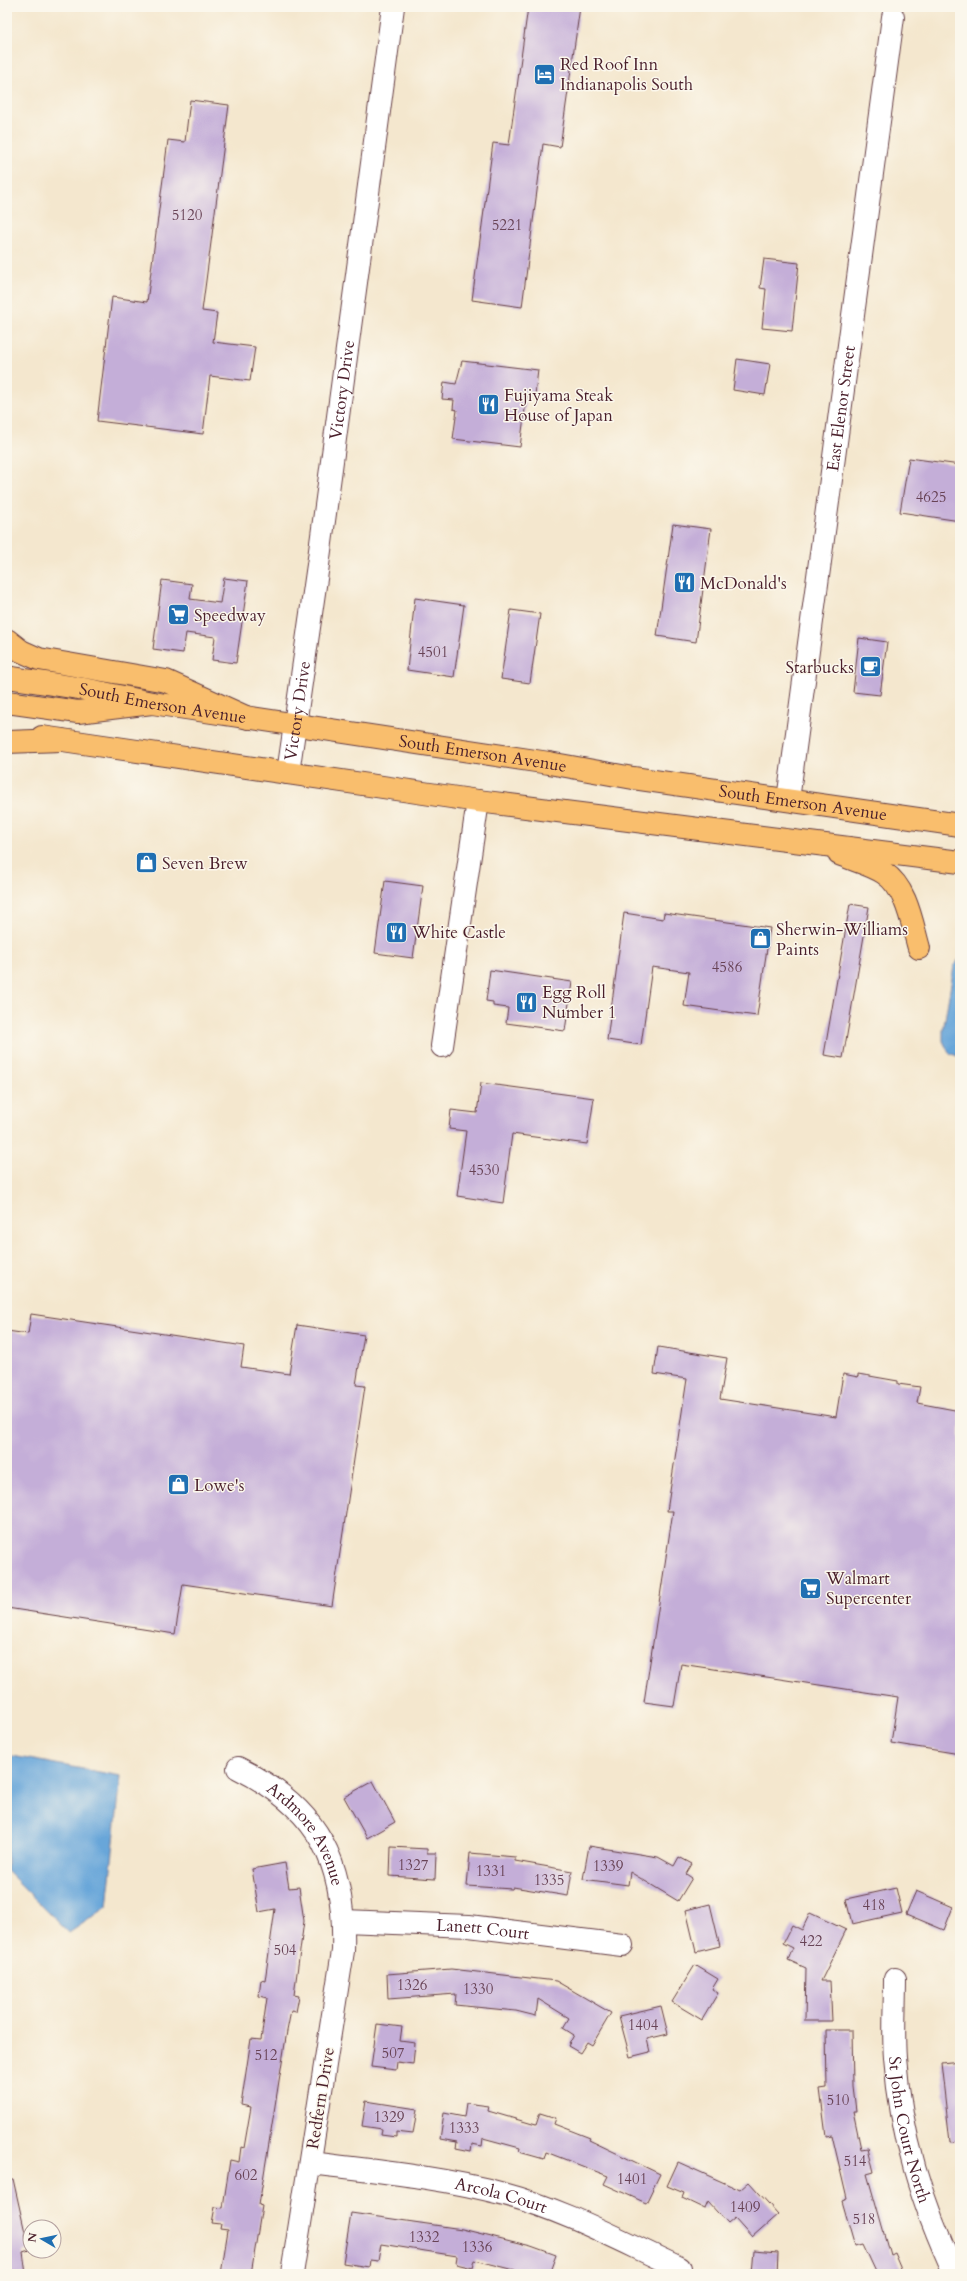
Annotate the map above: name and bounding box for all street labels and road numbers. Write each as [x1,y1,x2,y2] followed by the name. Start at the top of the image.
[324,338,360,441] street label: Victory Drive
[821,344,861,473] street label: East Elenor Street
[279,659,316,762] street label: Victory Drive
[78,677,248,729] street label: South Emerson Avenue
[397,729,569,778] street label: South Emerson Avenue
[717,779,889,826] street label: South Emerson Avenue
[262,1777,349,1888] street label: Ardmore Avenue
[436,1914,531,1945] street label: Lanett Court
[301,2045,340,2151] street label: Redfern Drive
[883,2055,936,2207] street label: St John Court North
[453,2172,551,2219] street label: Arcola Court

